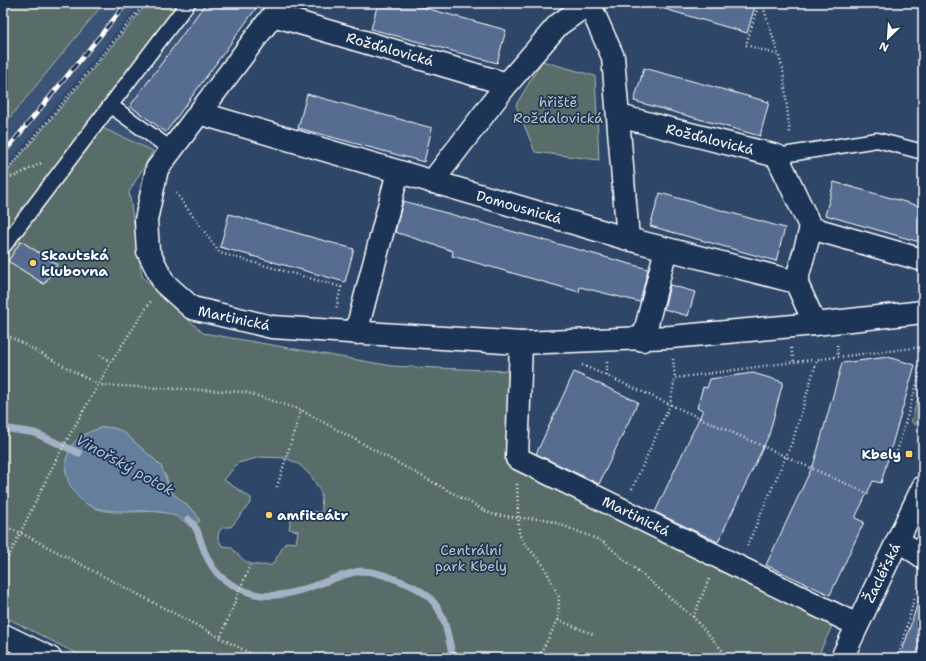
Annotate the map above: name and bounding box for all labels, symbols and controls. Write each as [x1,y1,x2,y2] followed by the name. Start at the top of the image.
[868,18,908,58] north arrow
[344,28,436,70] street label: Rožďalovická
[877,38,891,55] text: N
[513,93,603,127] park label: hřiště Rožďalovická
[664,119,756,159] street label: Rožďalovická
[474,186,564,228] street label: Domousnická
[41,246,109,280] place label: Skautská klubovna
[28,258,38,268] marker: Skautská klubovna
[196,302,272,334] street label: Martinická
[72,430,178,501] water label: Vinořský potok
[861,445,901,463] place label: Kbely
[904,449,914,459] marker: Kbely
[599,492,673,540] street label: Martinická
[277,506,349,524] place label: amfiteátr
[264,510,274,520] marker: amfiteátr
[860,540,904,606] street label: Žacléřská
[435,541,507,575] park label: Centrální park Kbely

